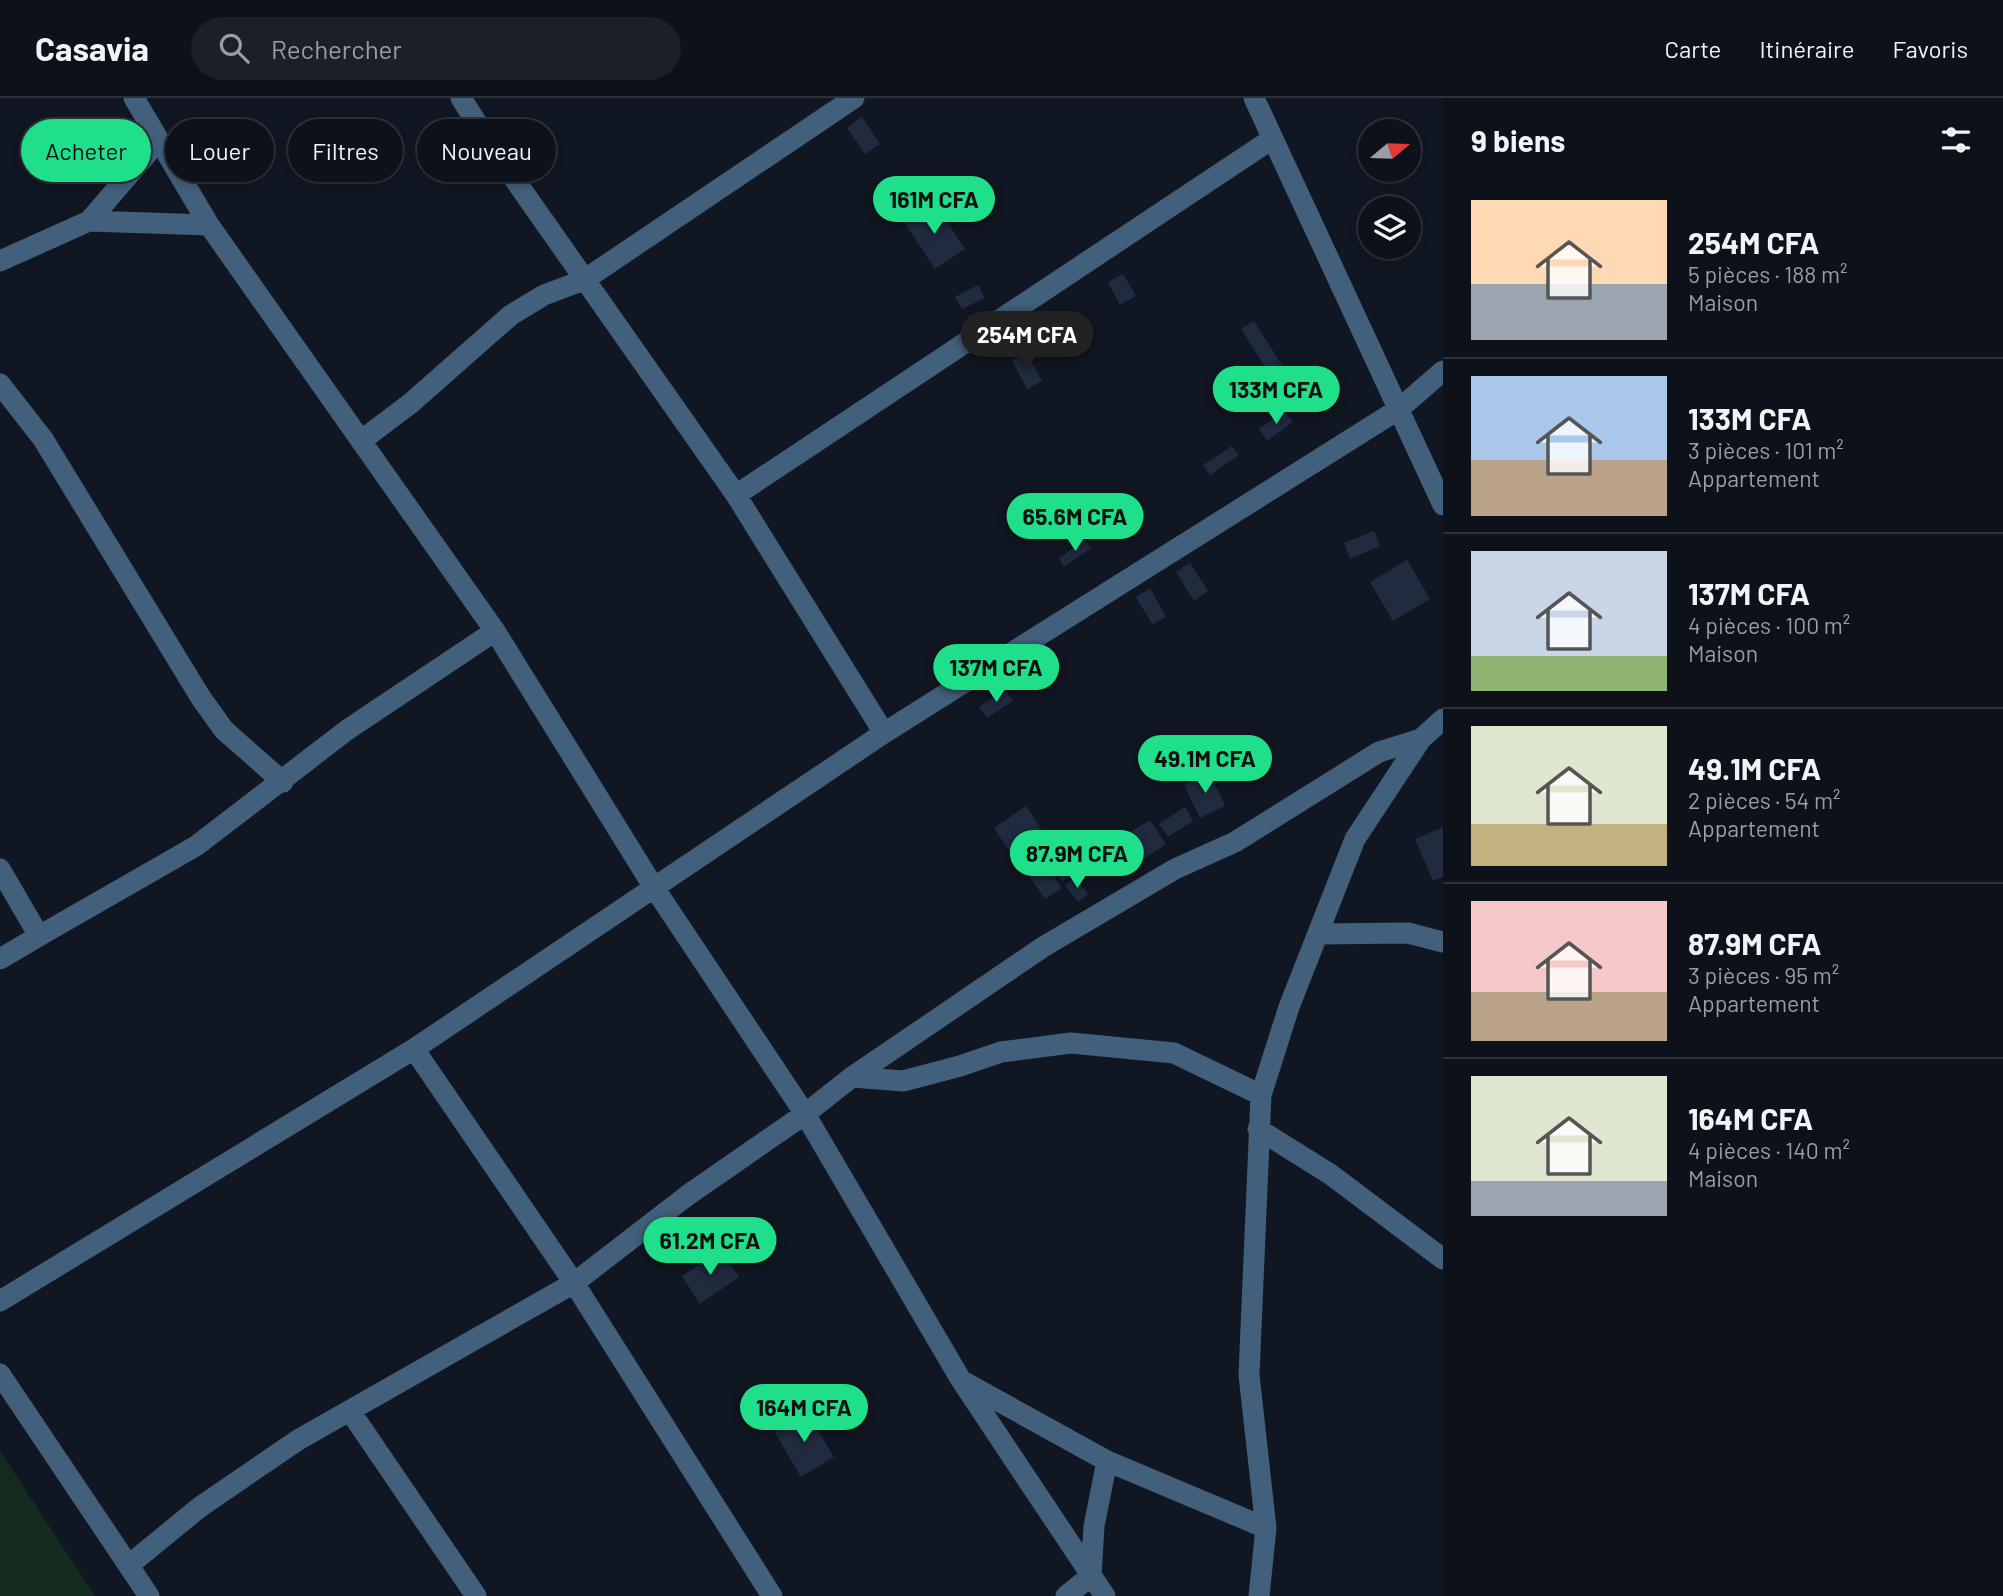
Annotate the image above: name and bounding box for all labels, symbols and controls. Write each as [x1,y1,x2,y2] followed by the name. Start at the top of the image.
[191,17,681,80] search box
[35,28,149,68] text: Casavia
[215,29,253,67] icon: search
[271,33,402,64] text: Rechercher
[1665,34,1721,63] text: Carte
[1759,34,1855,63] text: Itinéraire
[1893,34,1968,63] text: Favoris
[21,119,151,182] chip: Acheter
[165,119,274,182] chip: Louer
[288,119,403,182] chip: Filtres
[417,119,556,182] chip: Nouveau
[1358,119,1421,182] north arrow
[1358,119,1421,259] map controls
[1937,121,1975,159] icon: filters
[1471,122,1565,158] text: 9 biens
[862,176,1006,236] pin: 161M CFA
[889,185,979,213] text: 161M CFA
[1358,196,1421,259] button: layers
[1688,224,1819,260] text: 254M CFA
[1527,228,1611,312] icon: home
[1688,260,1847,288] text: 5 pièces · 188 m²
[1688,288,1758,316] text: Maison
[955,312,1099,371] pin: 254M CFA
[977,320,1077,348] text: 254M CFA
[1204,366,1348,426] pin: 133M CFA
[1229,375,1323,403] text: 133M CFA
[1688,400,1811,436] text: 133M CFA
[1527,404,1611,488] icon: home
[1688,436,1844,464] text: 3 pièces · 101 m²
[1688,464,1820,492] text: Appartement
[995,494,1155,553] pin: 65.6M CFA
[1023,502,1127,530] text: 65.6M CFA
[1688,575,1810,611] text: 137M CFA
[1527,579,1611,663] icon: home
[1688,611,1850,639] text: 4 pièces · 100 m²
[1688,639,1758,667] text: Maison
[924,644,1068,704] pin: 137M CFA
[949,653,1043,681] text: 137M CFA
[1125,736,1285,795] pin: 49.1M CFA
[1154,744,1256,772] text: 49.1M CFA
[1688,750,1821,786] text: 49.1M CFA
[1527,754,1611,838] icon: home
[1688,786,1840,814] text: 2 pièces · 54 m²
[1688,814,1820,842] text: Appartement
[997,830,1157,890] pin: 87.9M CFA
[1026,839,1128,867] text: 87.9M CFA
[1688,925,1821,961] text: 87.9M CFA
[1527,929,1611,1013] icon: home
[1688,961,1839,989] text: 3 pièces · 95 m²
[1688,989,1820,1017] text: Appartement
[1688,1100,1813,1136] text: 164M CFA
[1527,1104,1611,1188] icon: home
[1688,1136,1850,1164] text: 4 pièces · 140 m²
[1688,1164,1758,1192] text: Maison
[630,1218,790,1277] pin: 61.2M CFA
[660,1226,760,1254] text: 61.2M CFA
[732,1384,876,1444] pin: 164M CFA
[756,1393,852,1421] text: 164M CFA

